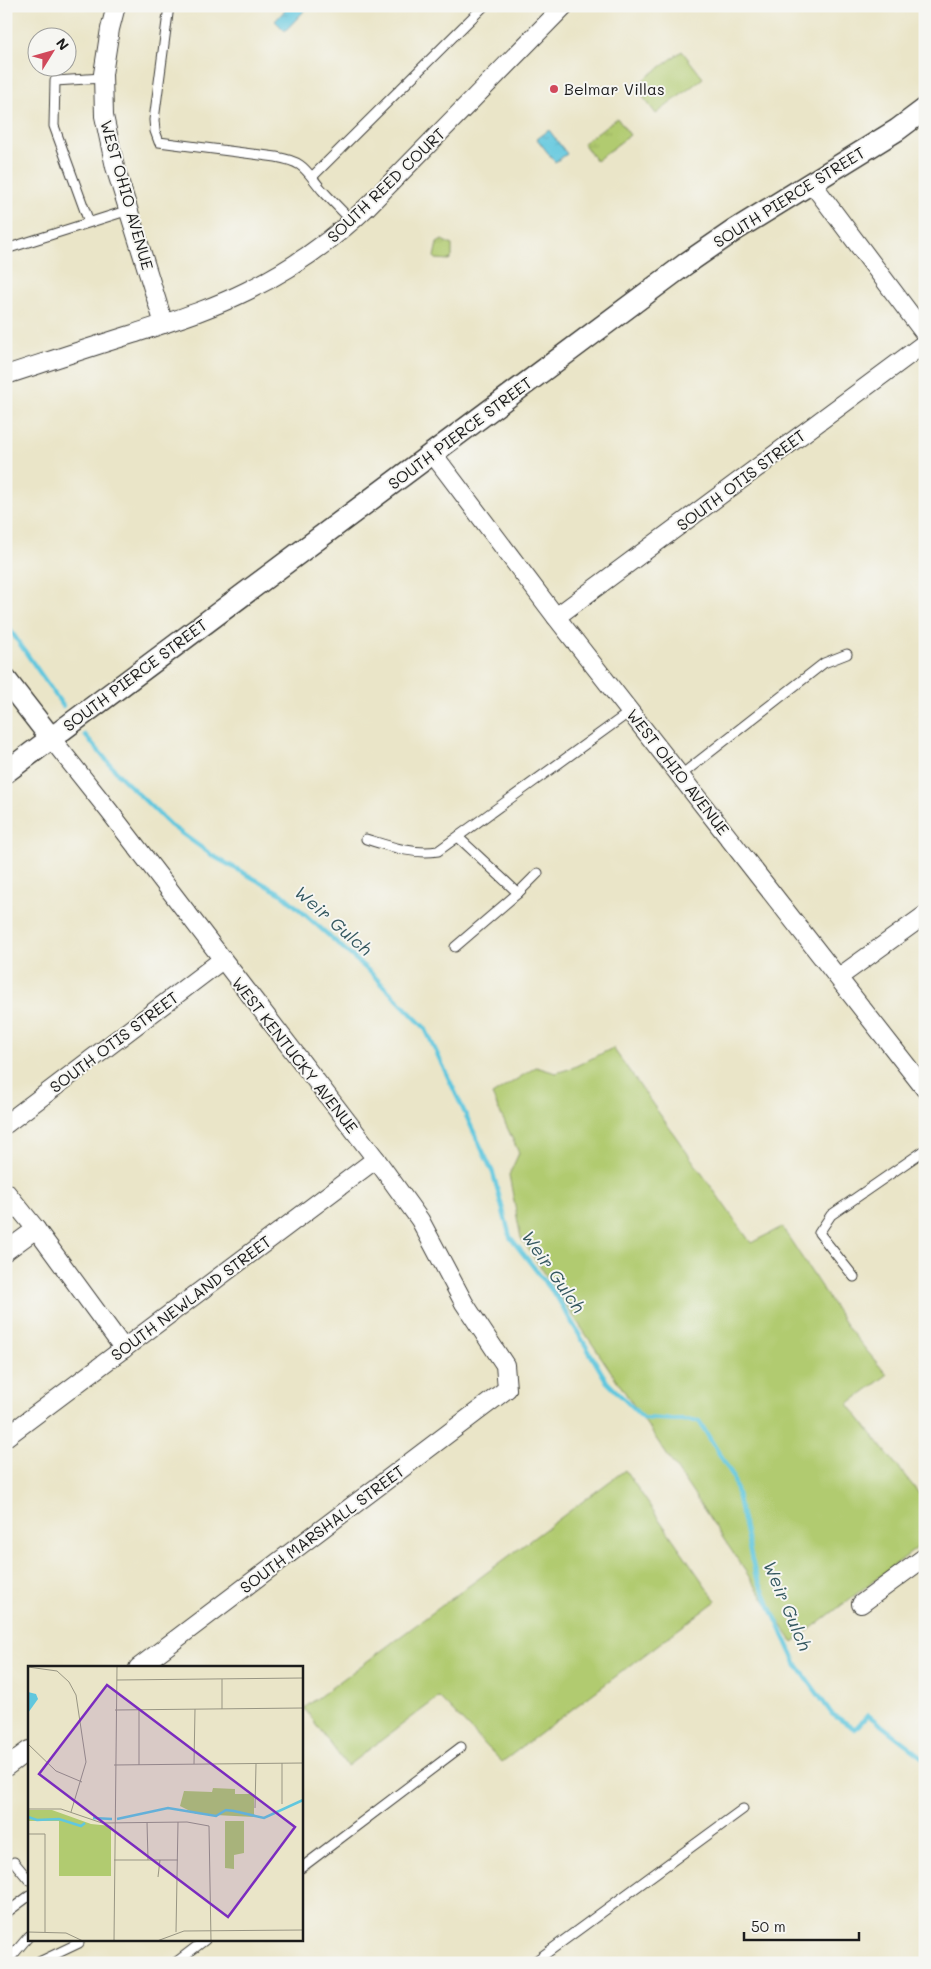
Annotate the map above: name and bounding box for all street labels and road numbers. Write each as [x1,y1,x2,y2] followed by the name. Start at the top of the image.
[96,118,159,272] street label: WEST OHIO AVENUE
[322,123,449,247] street label: SOUTH REED COURT
[709,141,869,252] street label: SOUTH PIERCE STREET
[383,371,536,494] street label: SOUTH PIERCE STREET
[672,424,809,535] street label: SOUTH OTIS STREET
[58,613,211,736] street label: SOUTH PIERCE STREET
[622,704,734,839] street label: WEST OHIO AVENUE
[228,972,363,1137] street label: WEST KENTUCKY AVENUE
[45,986,182,1097] street label: SOUTH OTIS STREET
[106,1230,275,1365] street label: SOUTH NEWLAND STREET
[235,1460,408,1597] street label: SOUTH MARSHALL STREET

